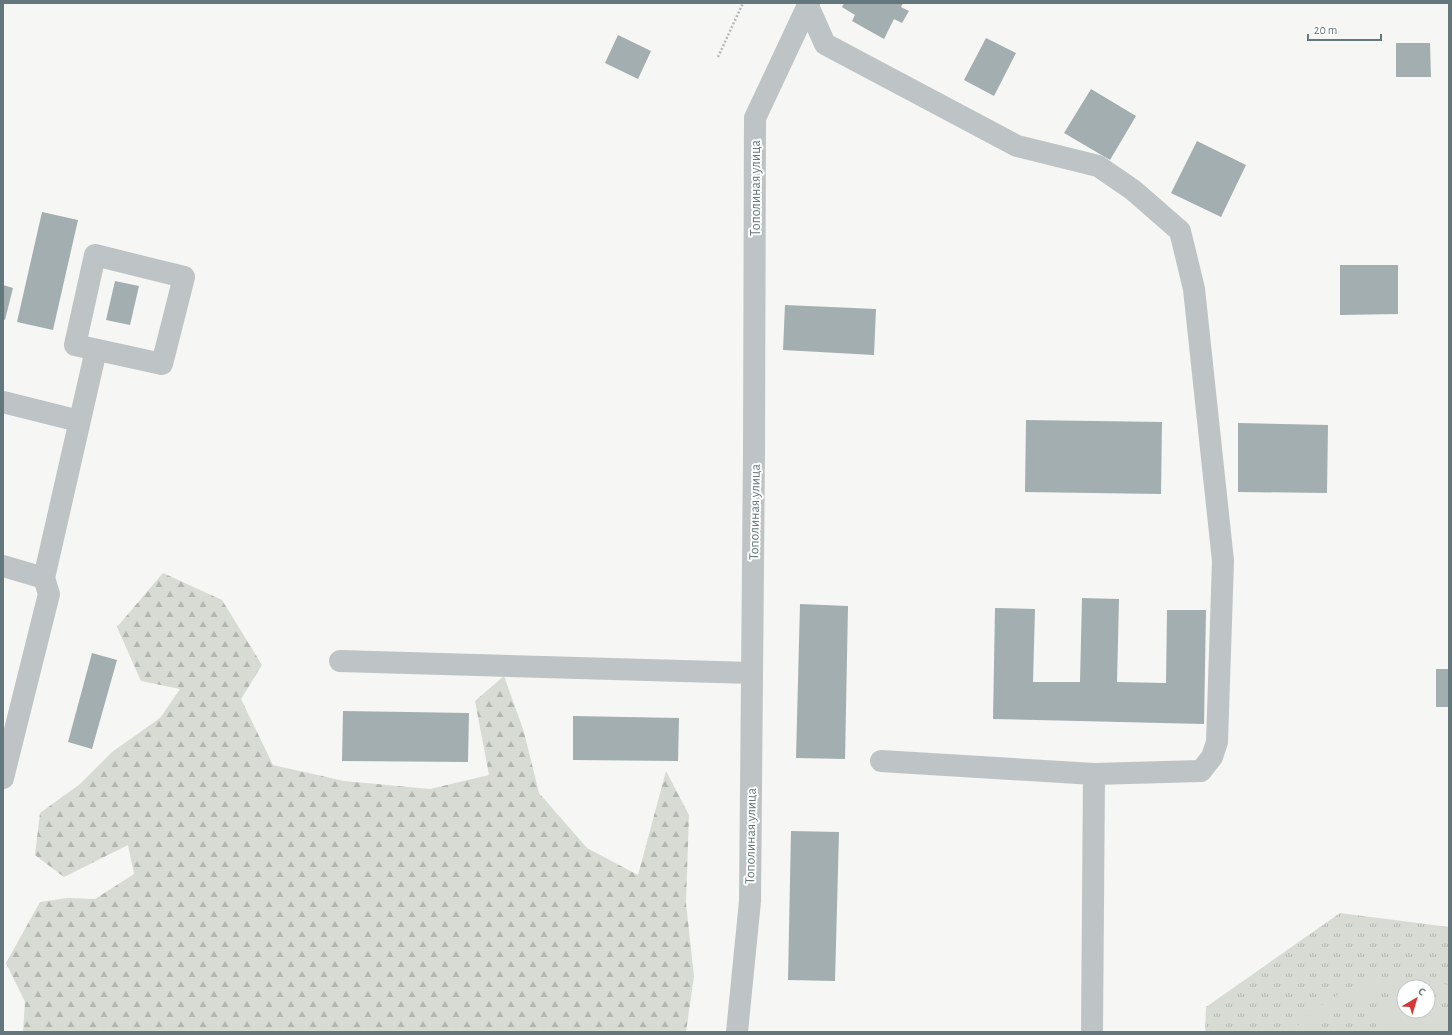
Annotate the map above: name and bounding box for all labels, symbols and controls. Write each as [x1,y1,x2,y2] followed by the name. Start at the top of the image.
[1308,16,1381,42] scale bar
[1314,24,1337,36] text: 20 m
[749,139,763,236] street label: Тополиная улица
[747,463,763,560] street label: Тополиная улица
[743,787,759,884] street label: Тополиная улица
[1396,979,1436,1019] north arrow
[1416,985,1428,998] text: С

